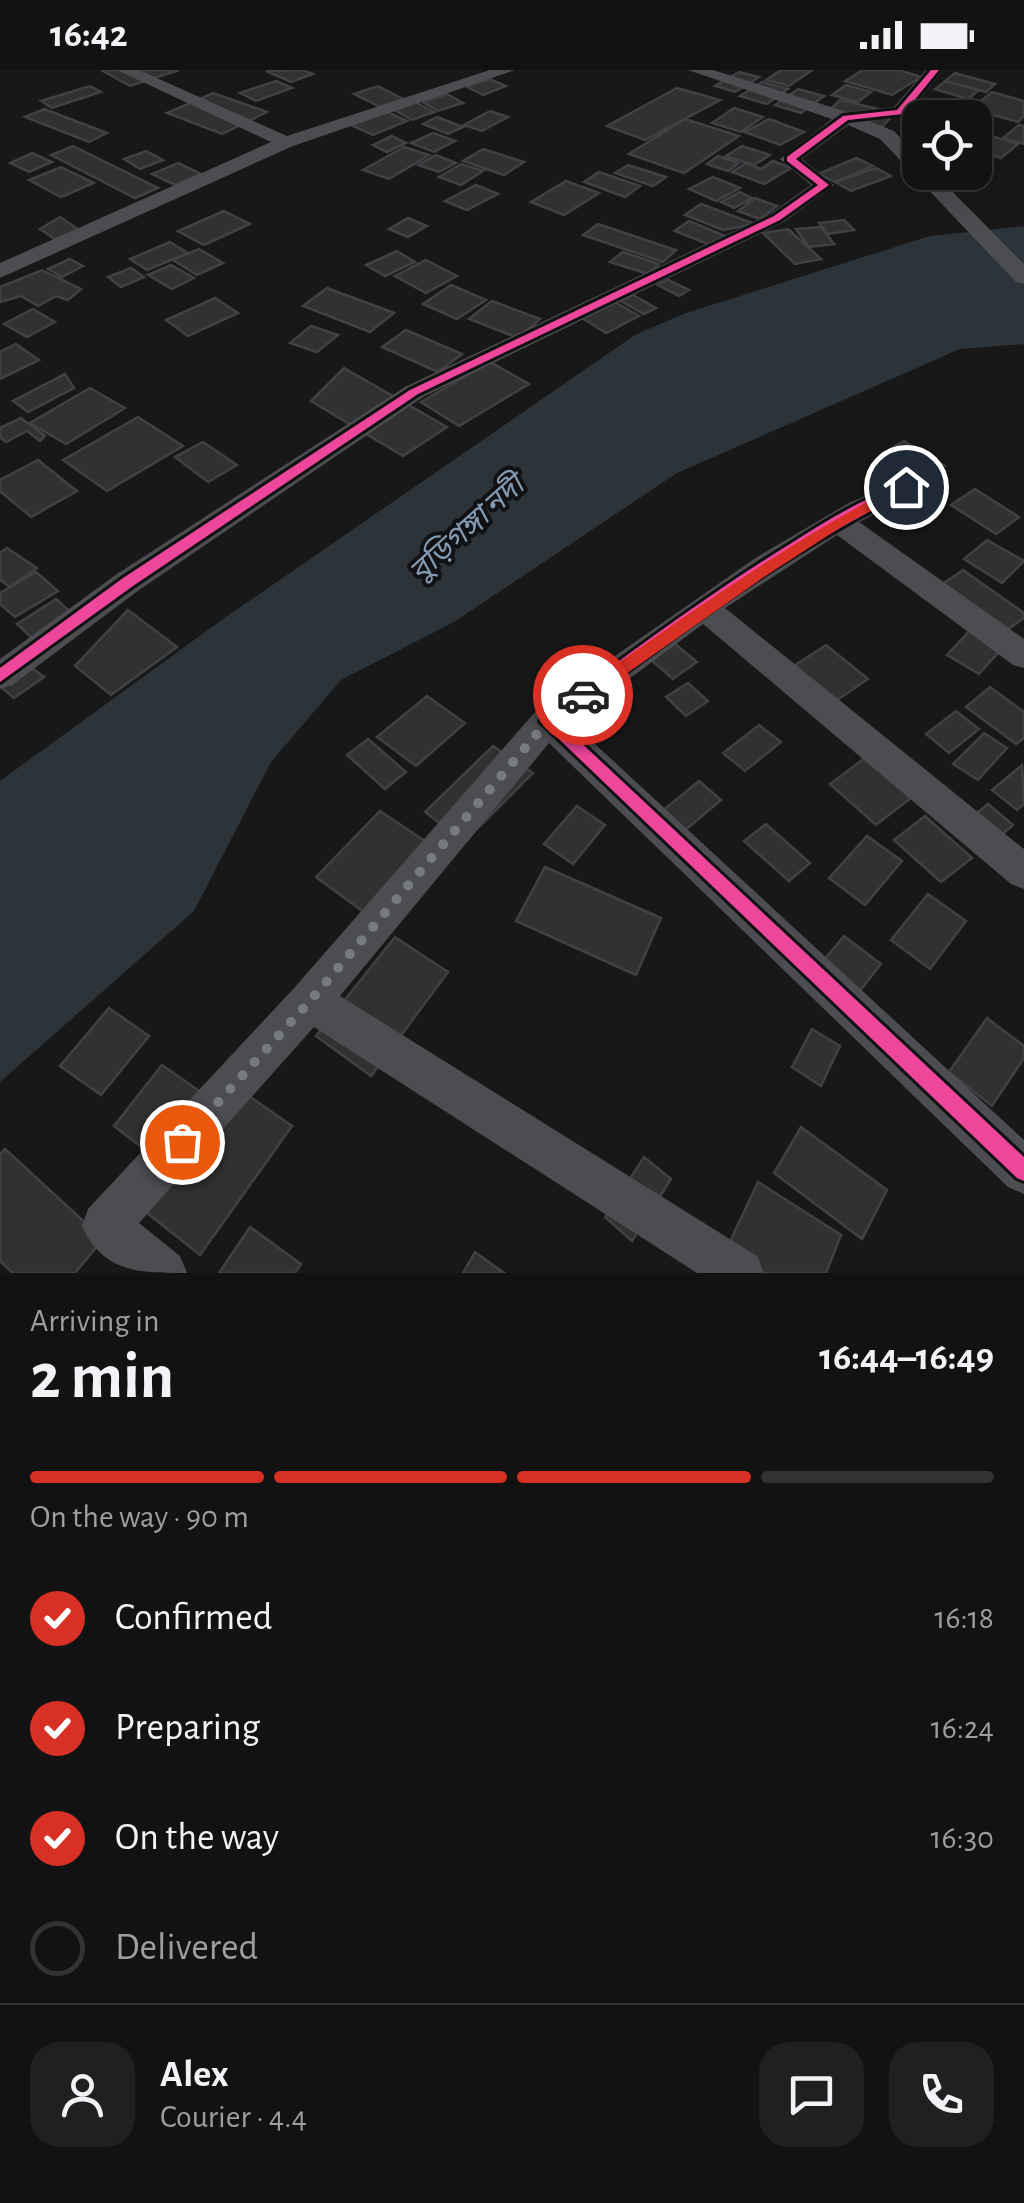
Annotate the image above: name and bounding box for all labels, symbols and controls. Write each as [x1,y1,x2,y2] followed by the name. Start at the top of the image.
[50,16,128,54] text: 16:42
[902,100,992,190] map controls
[902,100,992,190] button: locate
[864,445,949,530] pin
[879,460,934,515] icon: home
[401,464,534,588] water label: বুড়িগঙ্গা নদী
[533,645,633,745] courier
[556,668,611,723] icon: car
[140,1100,225,1185] pin
[155,1115,210,1170] icon: bag
[30,1305,159,1337] text: Arriving in
[819,1339,994,1377] text: 16:44–16:49
[30,1345,174,1410] text: 2 min
[30,1501,249,1533] text: On the way · 90 m
[30,1591,85,1646] icon: check
[115,1599,272,1637] text: Confirmed
[934,1602,994,1634] text: 16:18
[30,1701,85,1756] icon: check
[115,1709,260,1747] text: Preparing
[931,1712,994,1744] text: 16:24
[30,1811,85,1866] icon: check
[115,1819,279,1857] text: On the way
[931,1822,994,1854] text: 16:30
[115,1929,258,1967] text: Delivered
[30,2042,135,2147] button: person
[759,2042,864,2147] button: chat
[889,2042,994,2147] button: phone
[160,2056,229,2094] text: Alex
[160,2101,307,2133] text: Courier · 4.4

